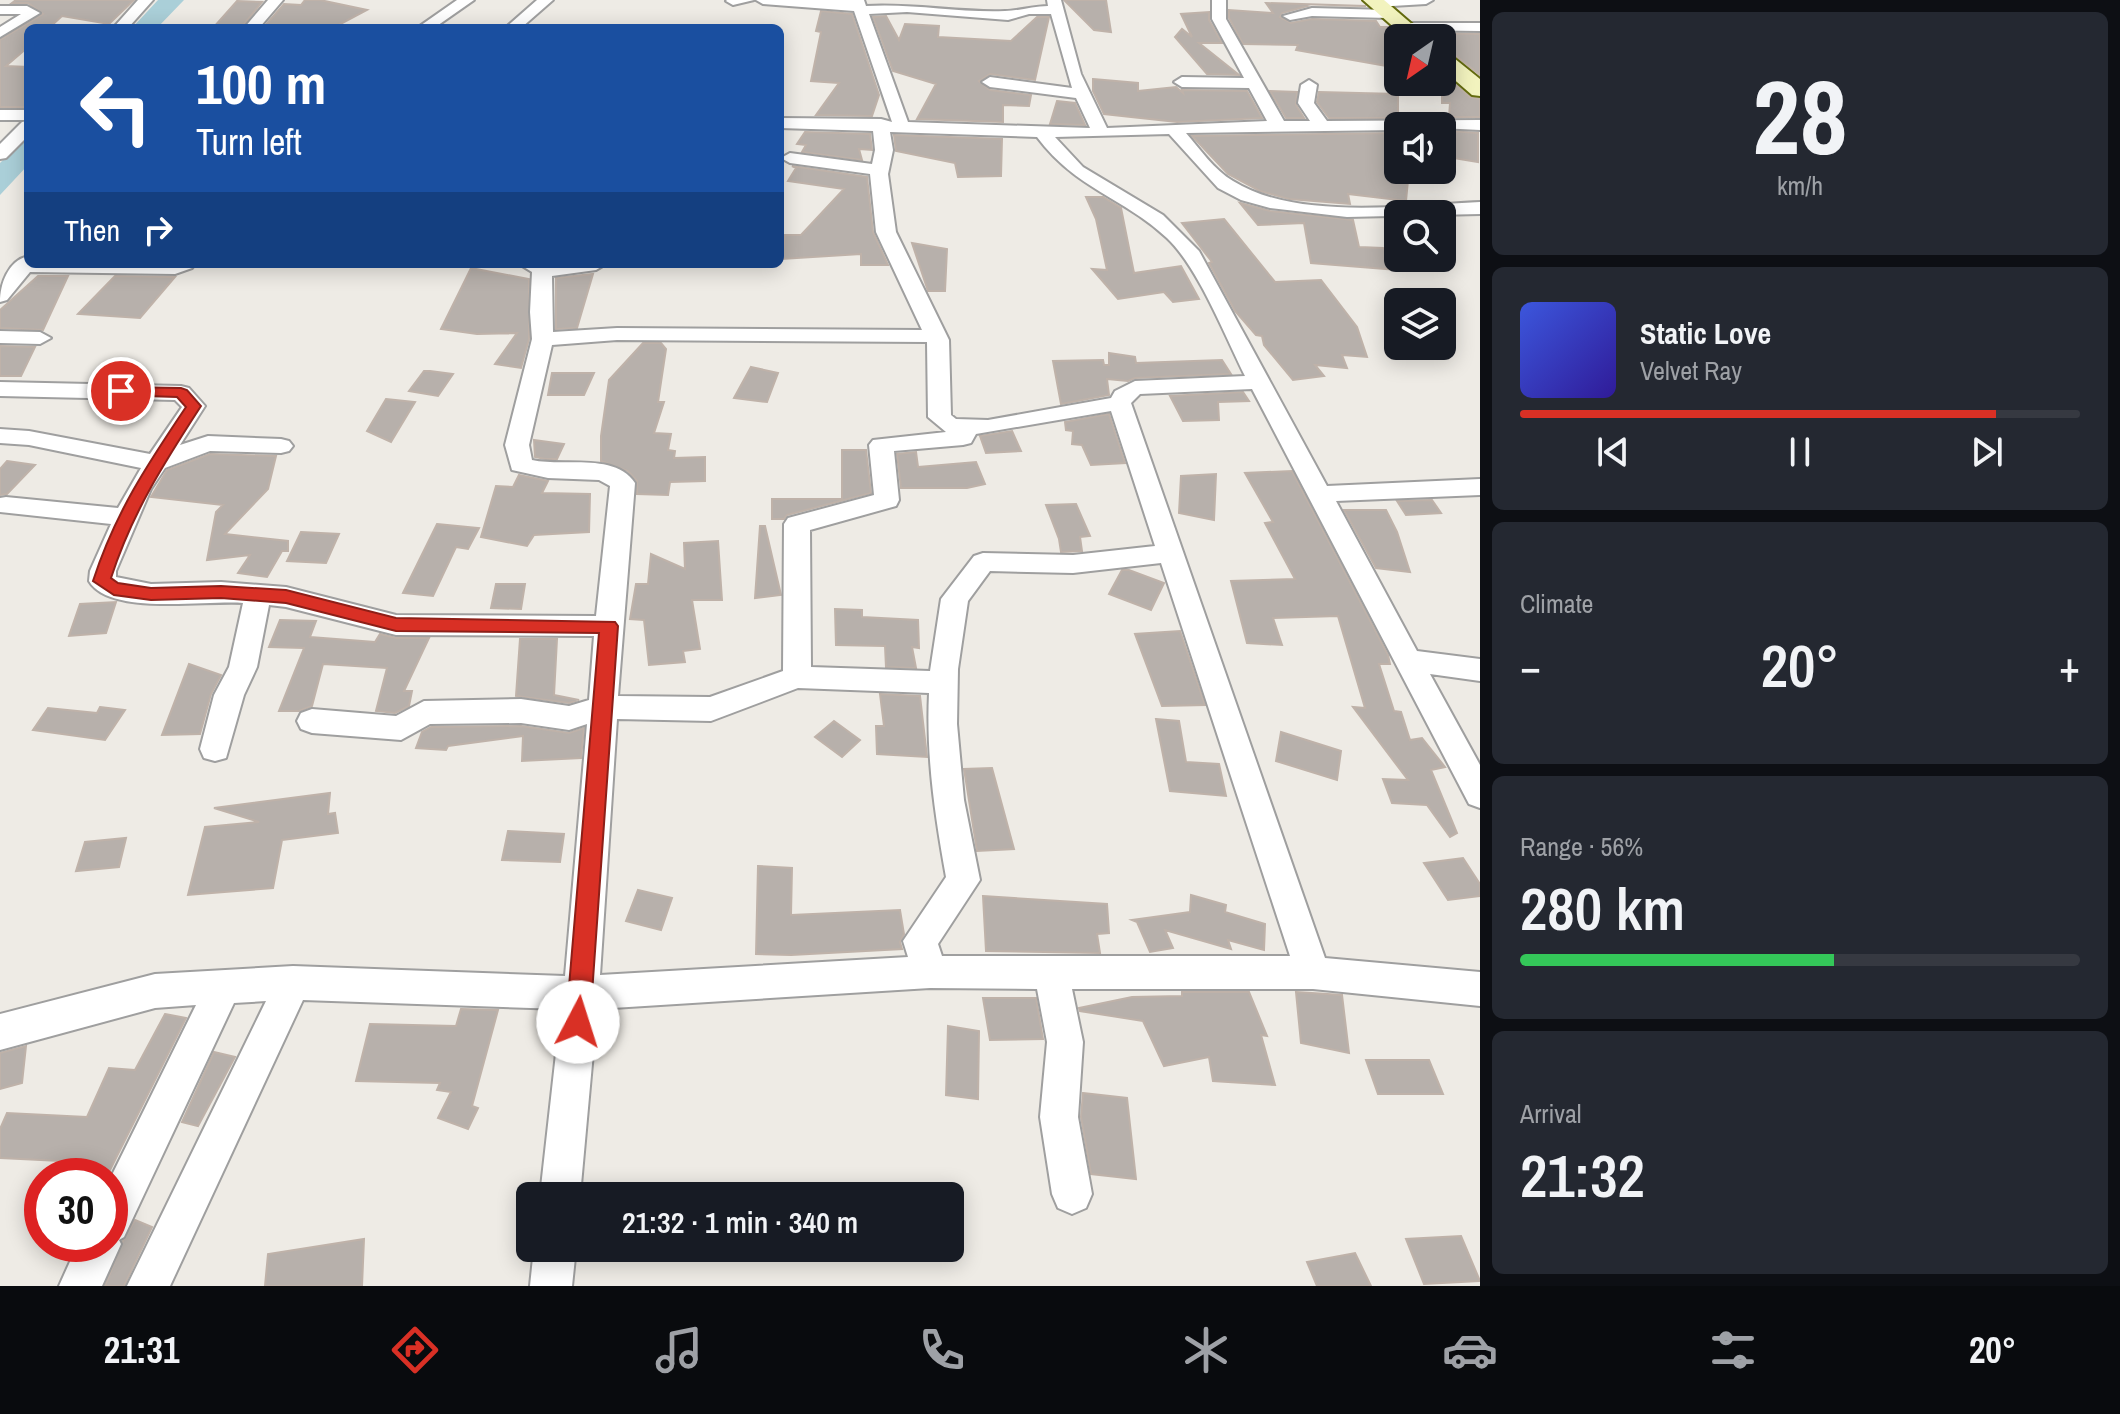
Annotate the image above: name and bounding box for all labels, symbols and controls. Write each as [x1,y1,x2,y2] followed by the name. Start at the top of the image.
[1384,24,1456,96] north arrow
[1384,24,1456,360] map controls
[196,46,326,121] text: 100 m
[1753,46,1847,186] text: 28
[64,56,168,160] icon: left
[1384,112,1456,184] button: sound
[196,118,302,166] text: Turn left
[1777,168,1823,203] text: km/h
[1384,200,1456,272] button: search
[136,208,180,252] icon: right
[64,210,120,250] text: Then
[1384,288,1456,360] button: layers
[1640,313,1771,353] text: Static Love
[1640,353,1742,388] text: Velvet Ray
[87,357,155,425] pin
[99,369,143,413] icon: arrive
[1591,430,1635,474] icon: previous
[1778,430,1822,474] icon: pause
[1965,430,2009,474] icon: next
[1520,586,1593,621] text: Climate
[1761,625,1839,706] text: 20°
[1520,636,1541,696] text: −
[2059,636,2080,696] text: +
[1520,829,1643,864] text: Range · 56%
[1520,868,1685,949] text: 280 km
[536,980,620,1064] position arrow
[1520,1096,1582,1131] text: Arrival
[1520,1135,1645,1216] text: 21:32
[24,1158,128,1262] speed limit sign: 30
[622,1202,858,1242] text: 21:32 · 1 min · 340 m
[387,1322,443,1378] icon: directions
[651,1322,707,1378] icon: music
[914,1322,970,1378] icon: phone
[1178,1322,1234,1378] icon: climate
[1442,1322,1498,1378] icon: car
[1705,1322,1761,1378] icon: filters
[104,1326,179,1374] text: 21:31
[1969,1326,2016,1374] text: 20°

